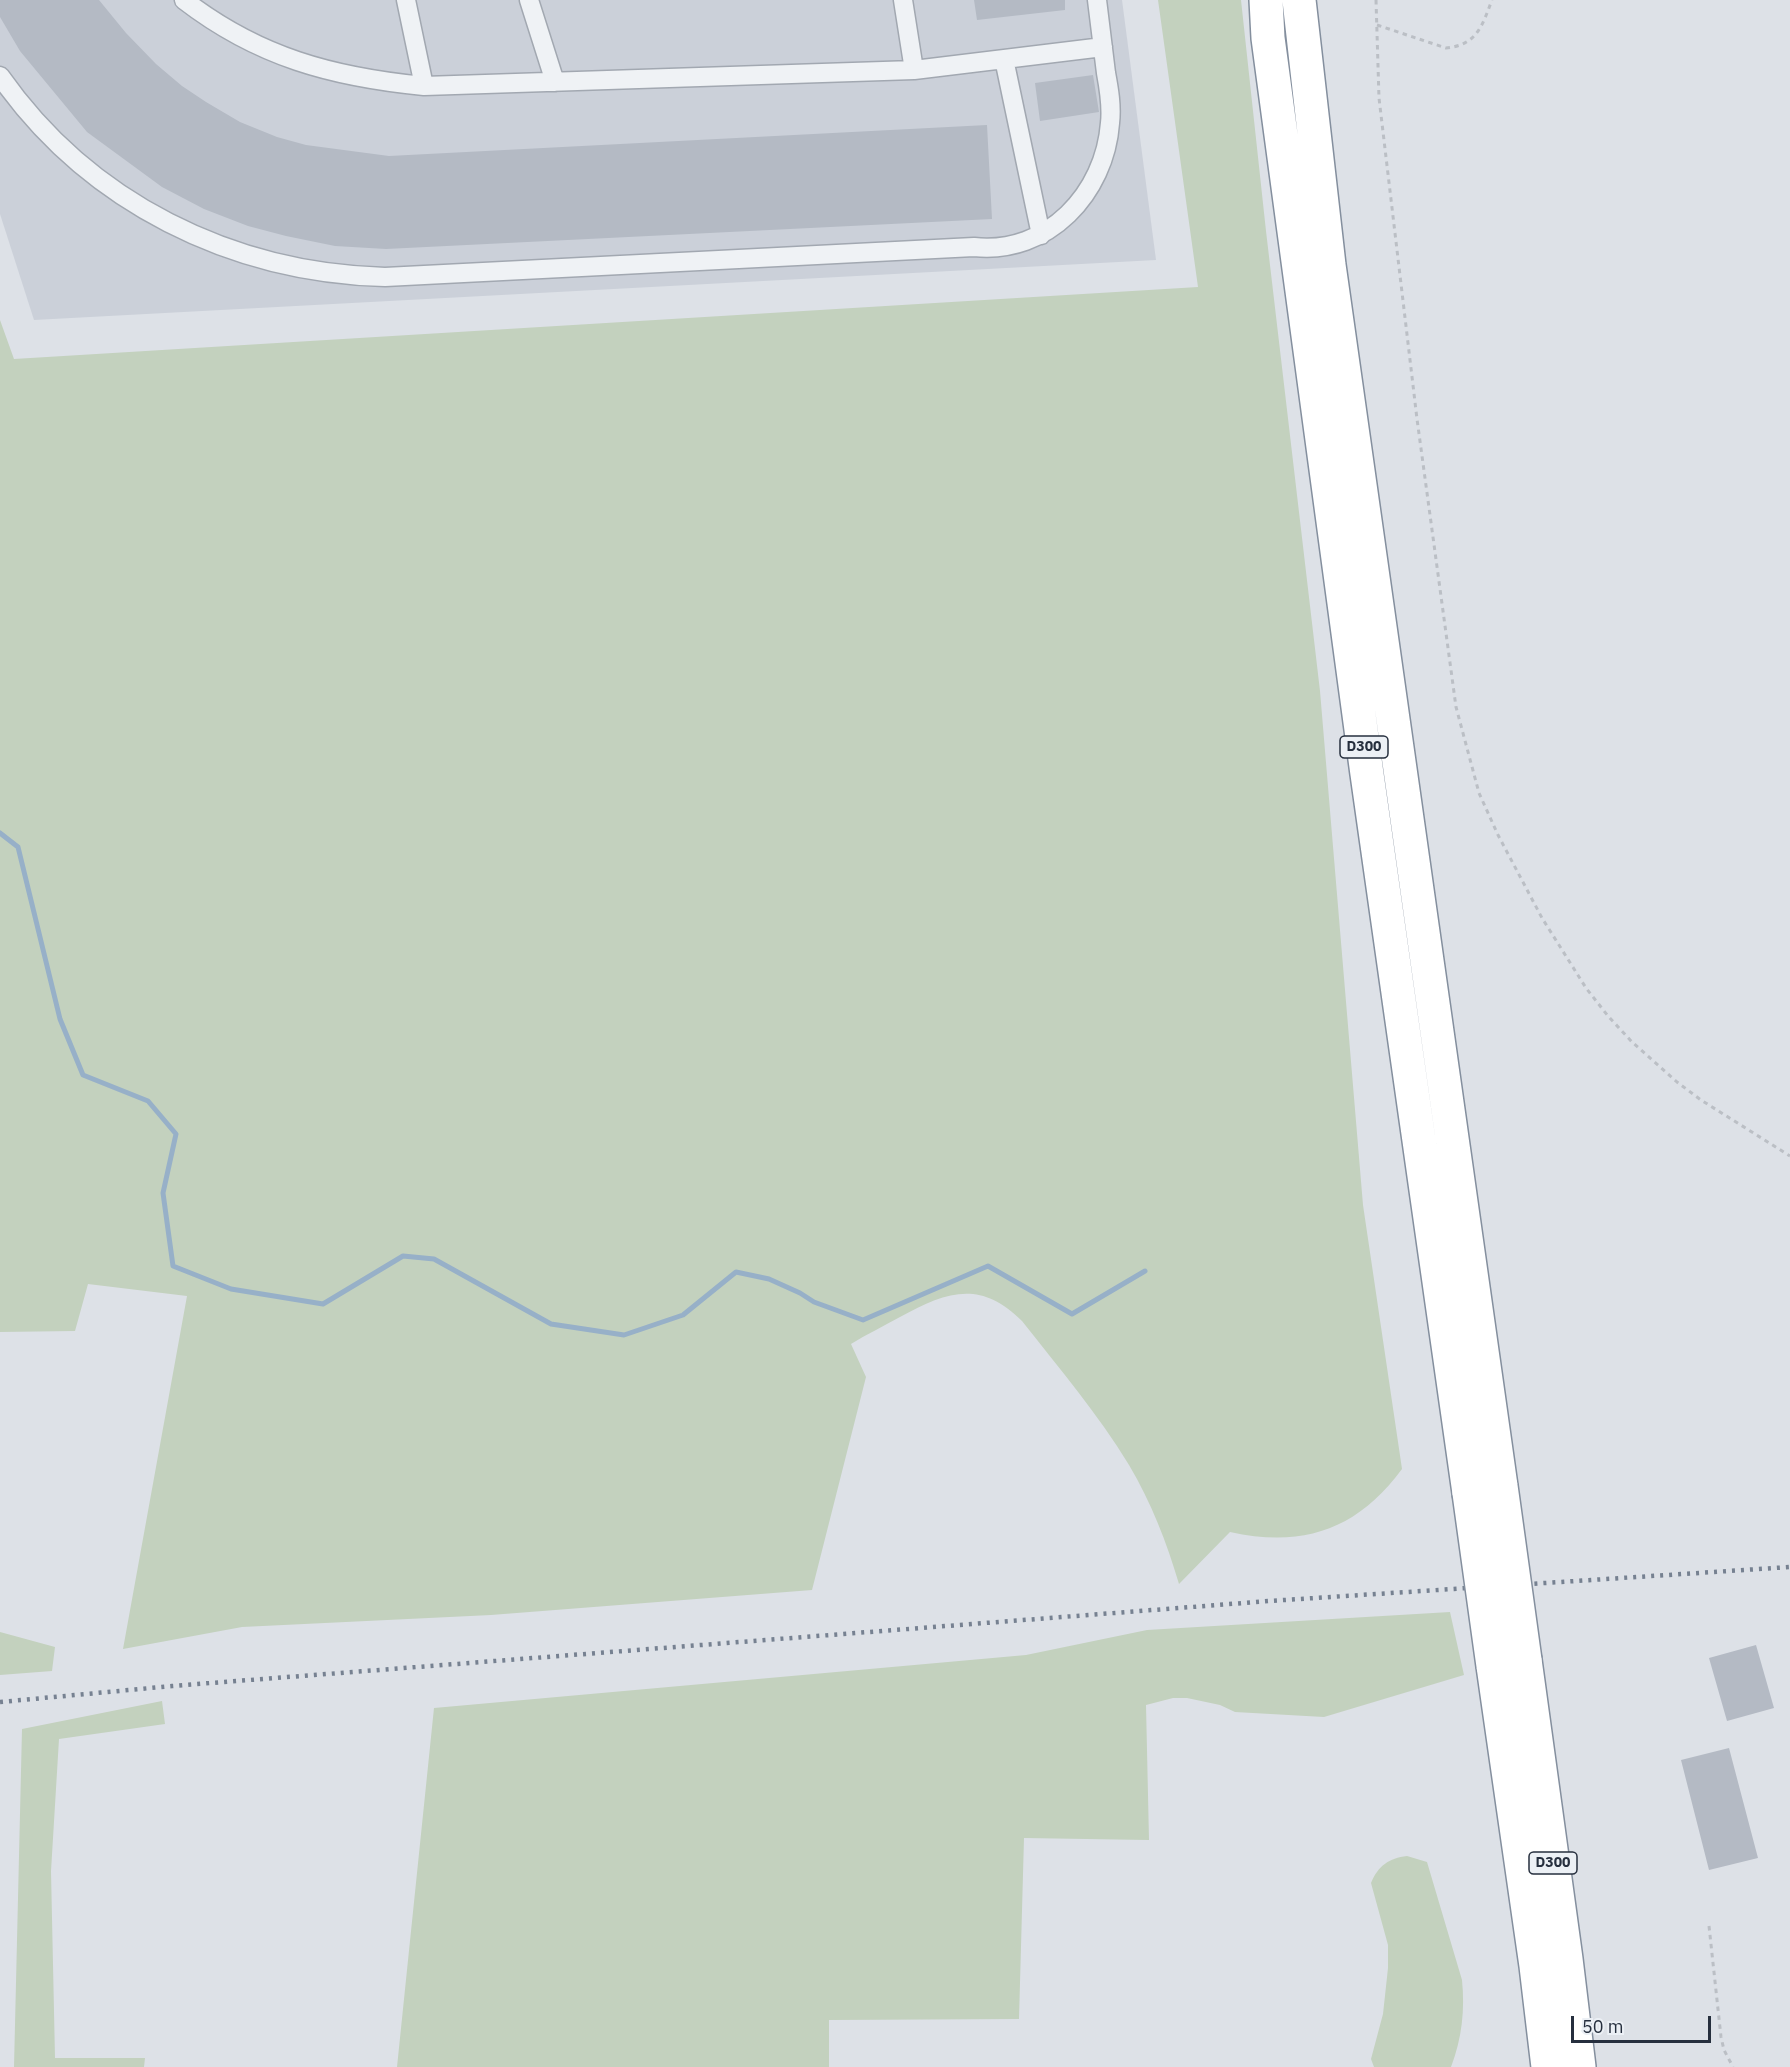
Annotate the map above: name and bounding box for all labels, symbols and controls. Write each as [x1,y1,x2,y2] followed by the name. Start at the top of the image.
[1340,736,1388,758] road number: D300
[1529,1852,1577,1874] road number: D300
[1574,2004,1714,2042] scale bar
[1582,2015,1624,2038] text: 50 m

